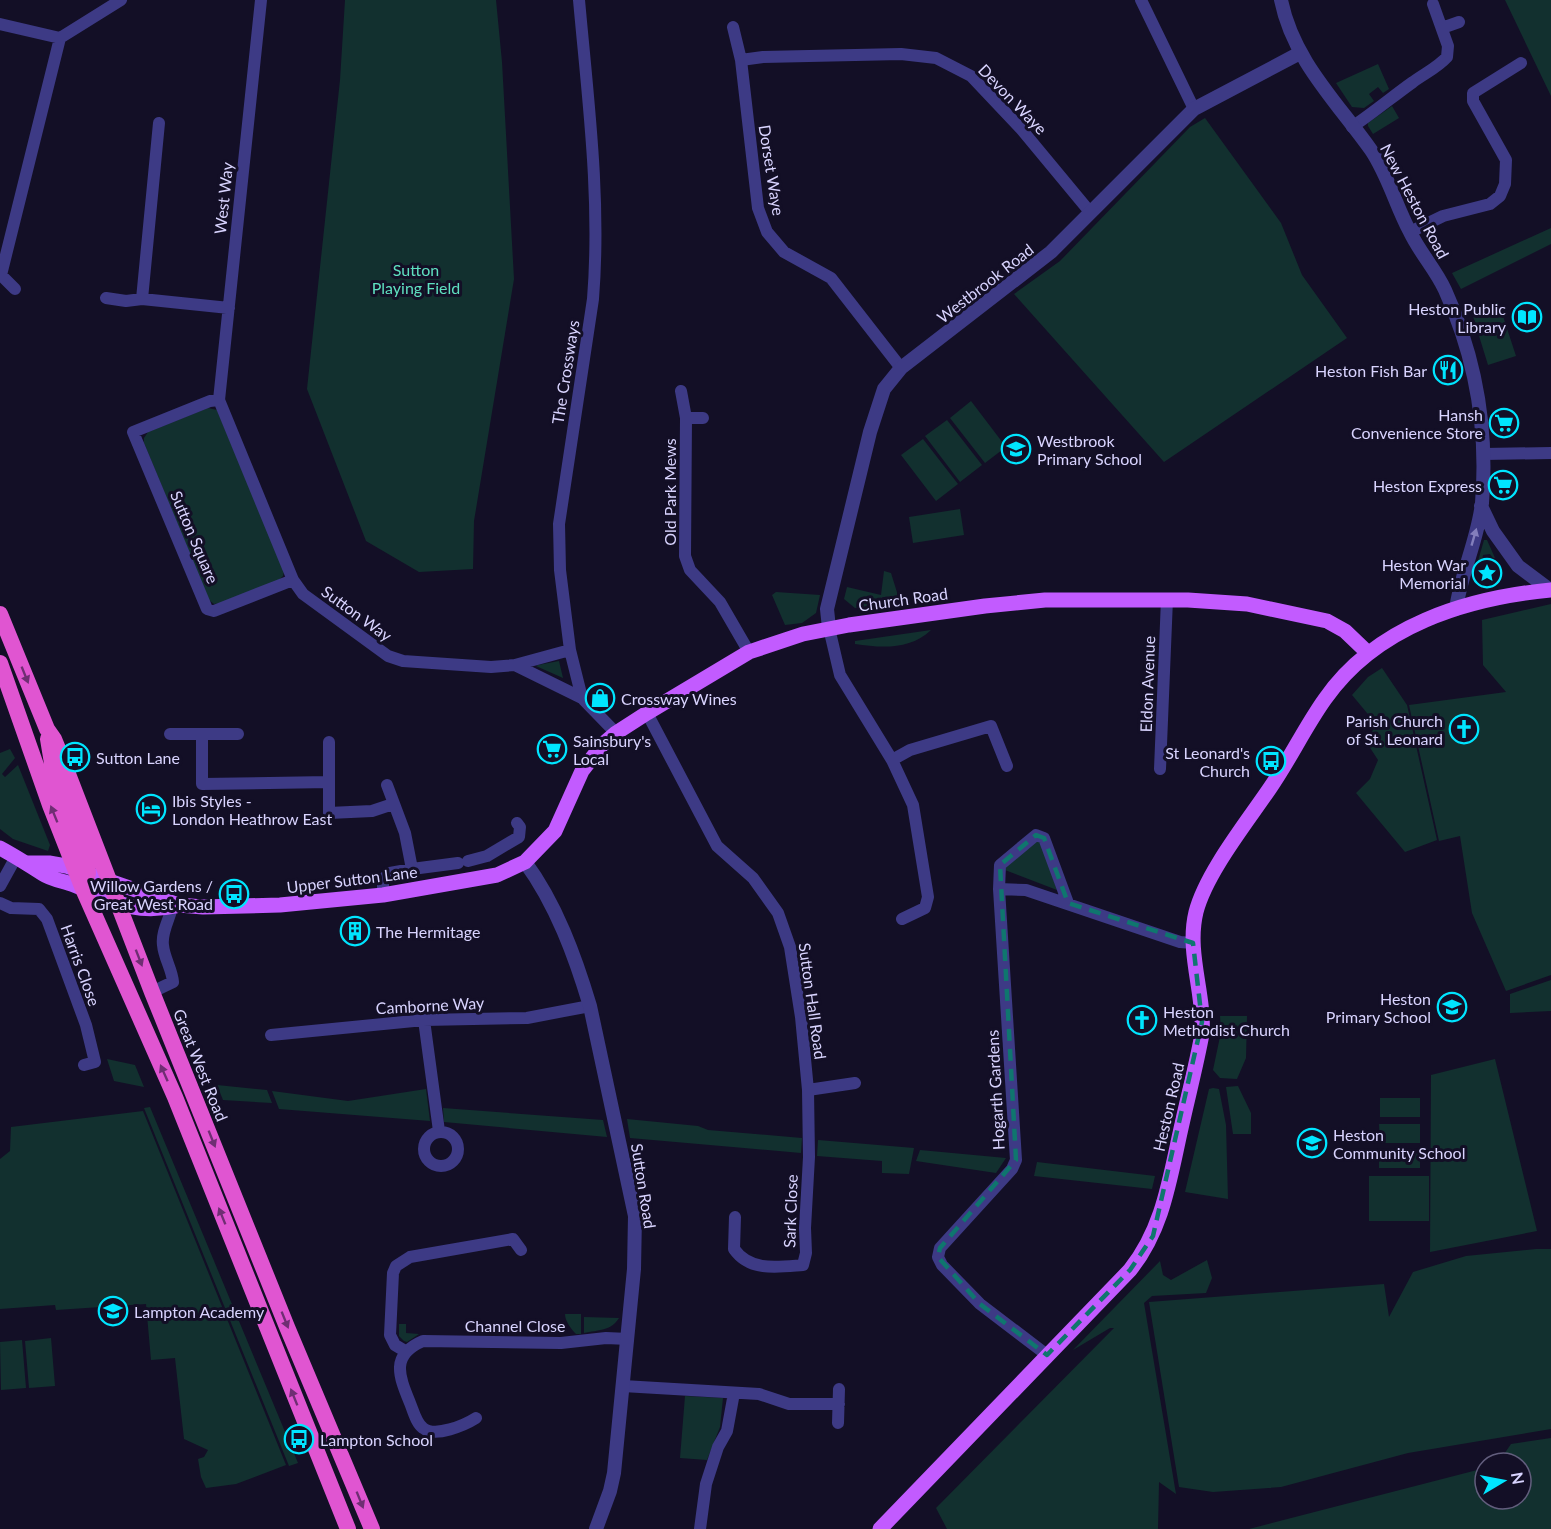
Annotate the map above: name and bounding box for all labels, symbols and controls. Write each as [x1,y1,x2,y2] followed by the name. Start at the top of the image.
[975,60,1051,138] street label: Devon Waye
[755,123,789,217] street label: Dorset Waye
[1377,140,1453,262] street label: New Heston Road
[210,160,236,235] street label: West Way
[933,239,1037,327] street label: Westbrook Road
[372,260,460,297] park label: Sutton Playing Field
[1408,299,1507,336] place label: Heston Public Library
[1511,301,1543,333] library icon: Heston Public Library
[547,319,583,425] street label: The Crossways
[1432,354,1464,386] restaurant icon: Heston Fish Bar
[1315,361,1427,380] place label: Heston Fish Bar
[1351,405,1483,442] place label: Hansh Convenience Store
[1488,407,1520,439] supermarket icon: Hansh Convenience Store
[1037,431,1142,468] place label: Westbrook Primary School
[1000,433,1032,465] school or university icon: Westbrook Primary School
[660,438,679,546] street label: Old Park Mews
[1487,469,1519,501] supermarket icon: Heston Express
[1373,476,1482,495] place label: Heston Express
[167,488,223,586] street label: Sutton Square
[1470,528,1479,546] one-way arrow
[1382,555,1466,592] place label: Heston War Memorial
[1471,557,1503,589] place icon: Heston War Memorial
[318,581,396,645] street label: Sutton Way
[857,583,949,615] street label: Church Road
[1136,635,1158,733] street label: Eldon Avenue
[20,667,30,685] one-way arrow
[584,682,616,714] shop icon: Crossway Wines
[621,689,737,708] place label: Crossway Wines
[1345,711,1443,748] place label: Parish Church of St. Leonard
[1448,713,1480,745] church icon: Parish Church of St. Leonard
[573,731,651,768] place label: Sainsbury's Local
[536,733,568,765] supermarket icon: Sainsbury's Local
[59,741,91,773] bus stop icon: Sutton Lane
[1165,743,1250,780] place label: St Leonard's Church
[1255,745,1287,777] bus stop icon: St Leonard's Church
[96,748,180,767] place label: Sutton Lane
[172,791,332,828] place label: Ibis Styles - London Heathrow East
[135,793,167,825] hotel icon: Ibis Styles - London Heathrow East
[48,805,58,823] one-way arrow
[286,862,418,896] street label: Upper Sutton Lane
[90,876,213,913] place label: Willow Gardens / Great West Road
[218,878,250,910] bus stop icon: Willow Gardens / Great West Road
[339,915,371,947] building icon: The Hermitage
[57,922,105,1008] street label: Harris Close
[376,922,480,941] place label: The Hermitage
[795,941,831,1061] street label: Sutton Hall Road
[135,949,144,967] one-way arrow
[1326,989,1431,1026] place label: Heston Primary School
[1436,991,1468,1023] school or university icon: Heston Primary School
[375,993,485,1017] street label: Camborne Way
[1163,1002,1290,1039] place label: Heston Methodist Church
[1126,1004,1158,1036] church icon: Heston Methodist Church
[170,1006,232,1124] street label: Great West Road
[982,1029,1008,1151] street label: Hogarth Gardens
[1149,1061,1187,1153] street label: Heston Road
[159,1063,169,1081] one-way arrow
[1333,1125,1465,1162] place label: Heston Community School
[1296,1127,1328,1159] school or university icon: Heston Community School
[207,1131,217,1149] one-way arrow
[628,1142,660,1230] street label: Sutton Road
[779,1174,801,1248] street label: Sark Close
[217,1207,226,1225] one-way arrow
[97,1295,129,1327] school or university icon: Lampton Academy
[134,1302,265,1321] place label: Lampton Academy
[280,1311,290,1329] one-way arrow
[465,1316,565,1335] street label: Channel Close
[289,1388,298,1406] one-way arrow
[283,1423,315,1455] bus stop icon: Lampton School
[320,1430,433,1449] place label: Lampton School
[1473,1451,1533,1511] north arrow
[1508,1471,1529,1486] text: N
[356,1491,365,1509] one-way arrow

